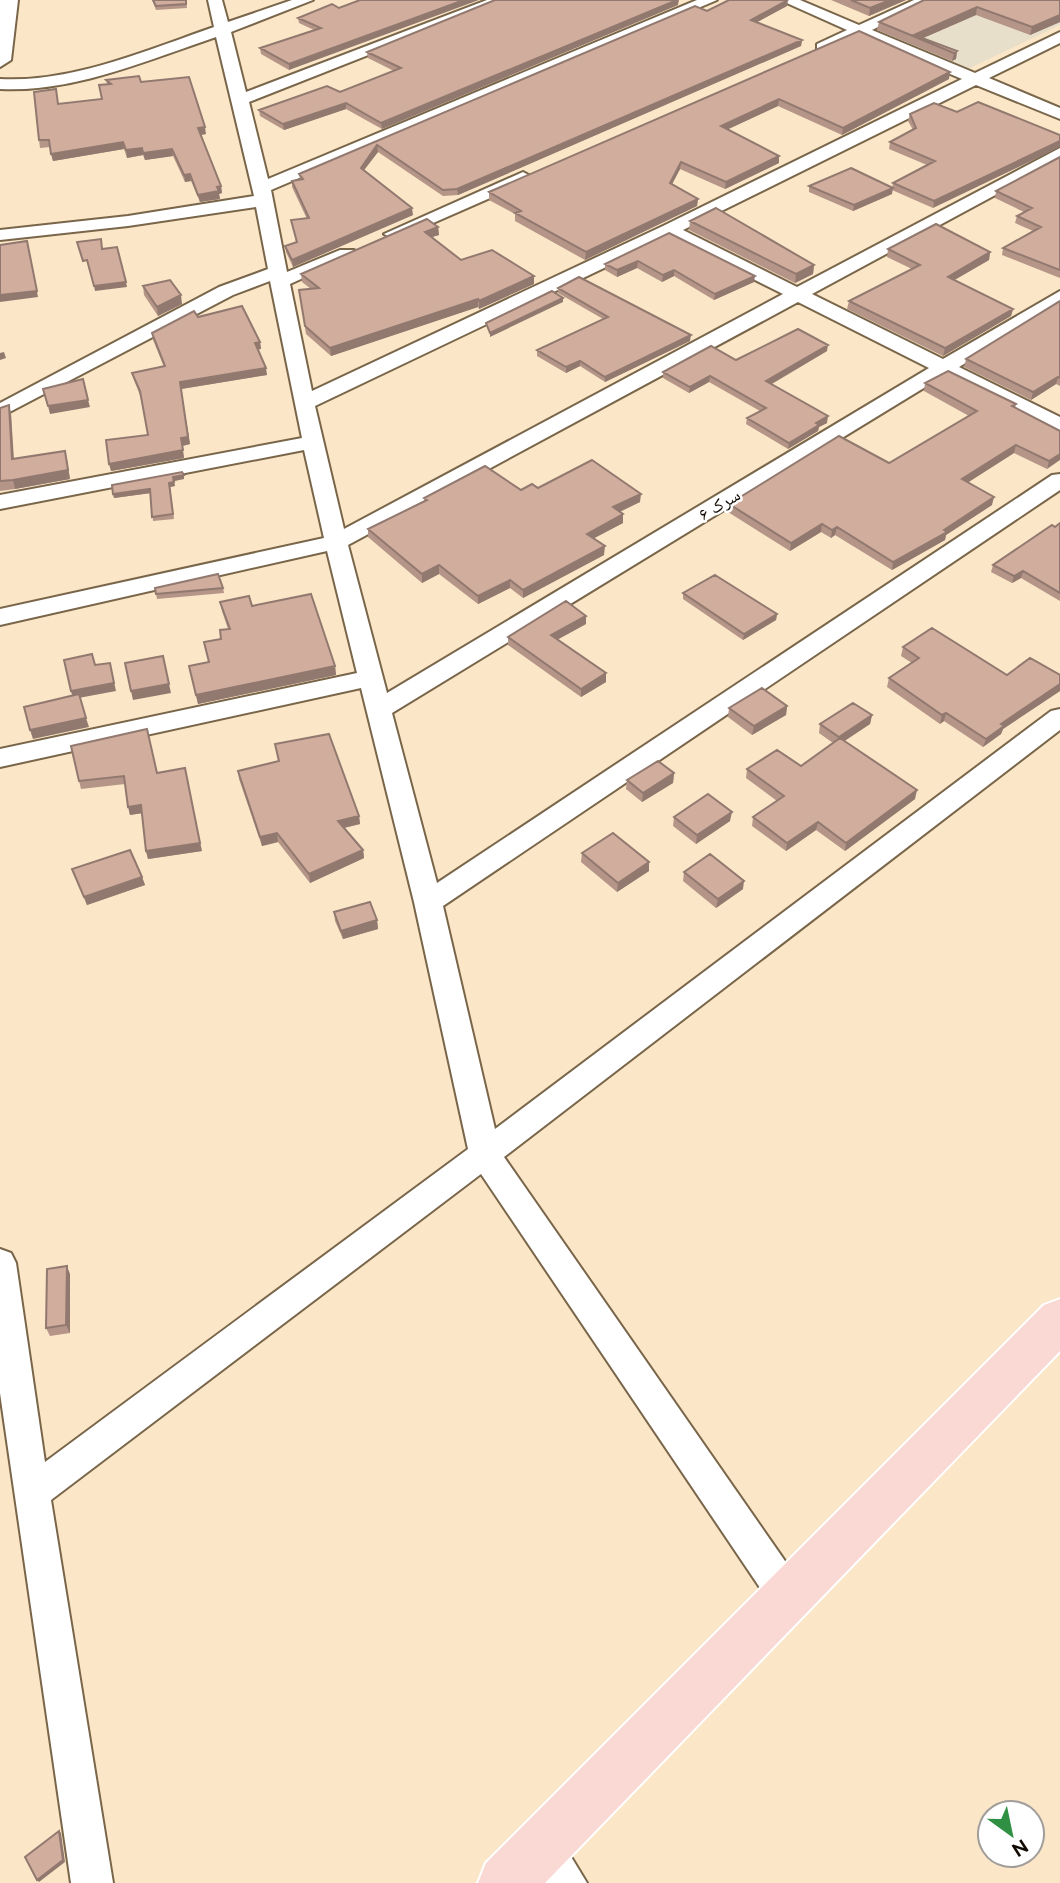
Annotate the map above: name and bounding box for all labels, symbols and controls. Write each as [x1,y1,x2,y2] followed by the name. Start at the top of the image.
[694,483,744,525] street label: سرک ۶
[976,1799,1046,1869] north arrow
[1008,1835,1032,1861] text: N

